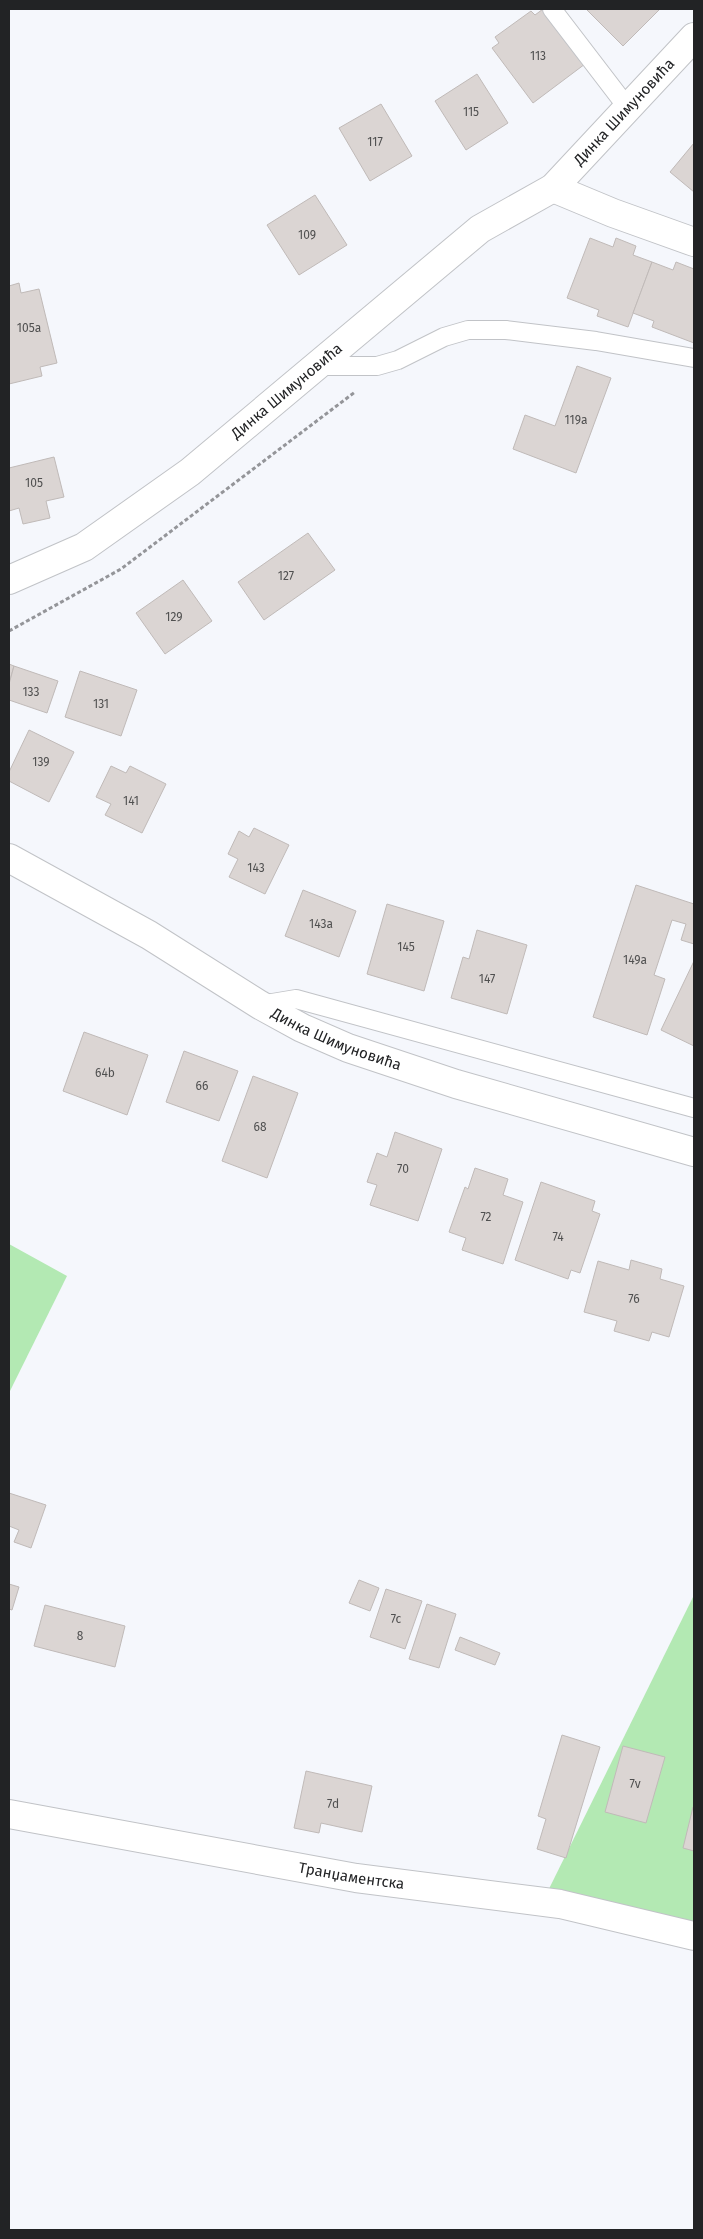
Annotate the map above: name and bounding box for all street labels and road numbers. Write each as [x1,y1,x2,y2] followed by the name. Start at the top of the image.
[569,55,678,170] street label: Динка Шимуновића
[227,339,346,443] street label: Динка Шимуновића
[267,1004,404,1074] street label: Динка Шимуновића
[297,1859,405,1893] street label: Транџаментска

